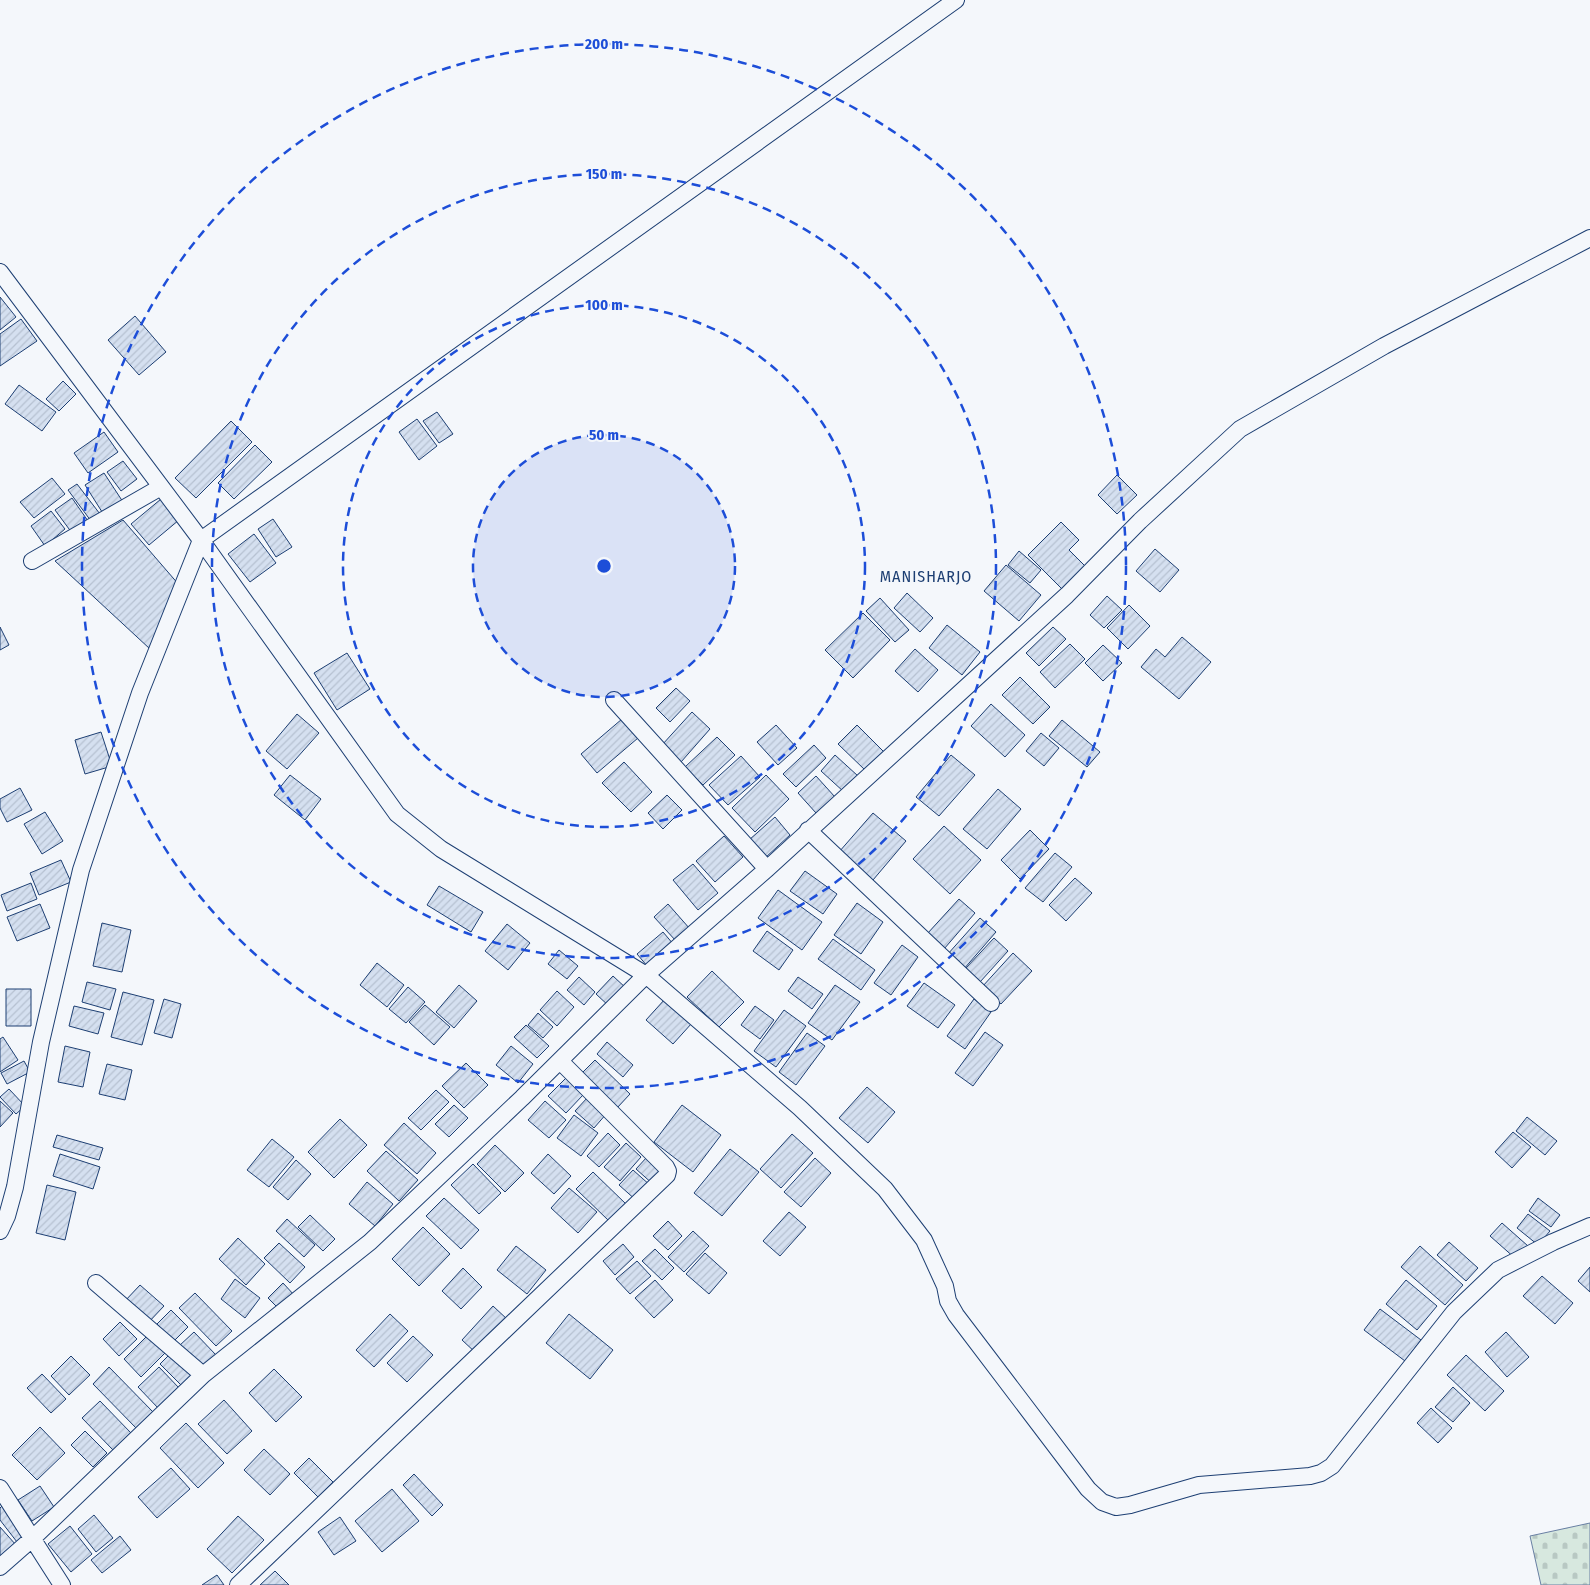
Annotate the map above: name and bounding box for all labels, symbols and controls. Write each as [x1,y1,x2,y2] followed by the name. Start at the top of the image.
[584,35,623,53] text: 200 m
[586,165,622,183] text: 150 m
[585,296,623,314] text: 100 m
[589,426,619,444] text: 50 m
[595,557,613,575] centre of rings
[880,567,972,586] district label: MANISHARJO

